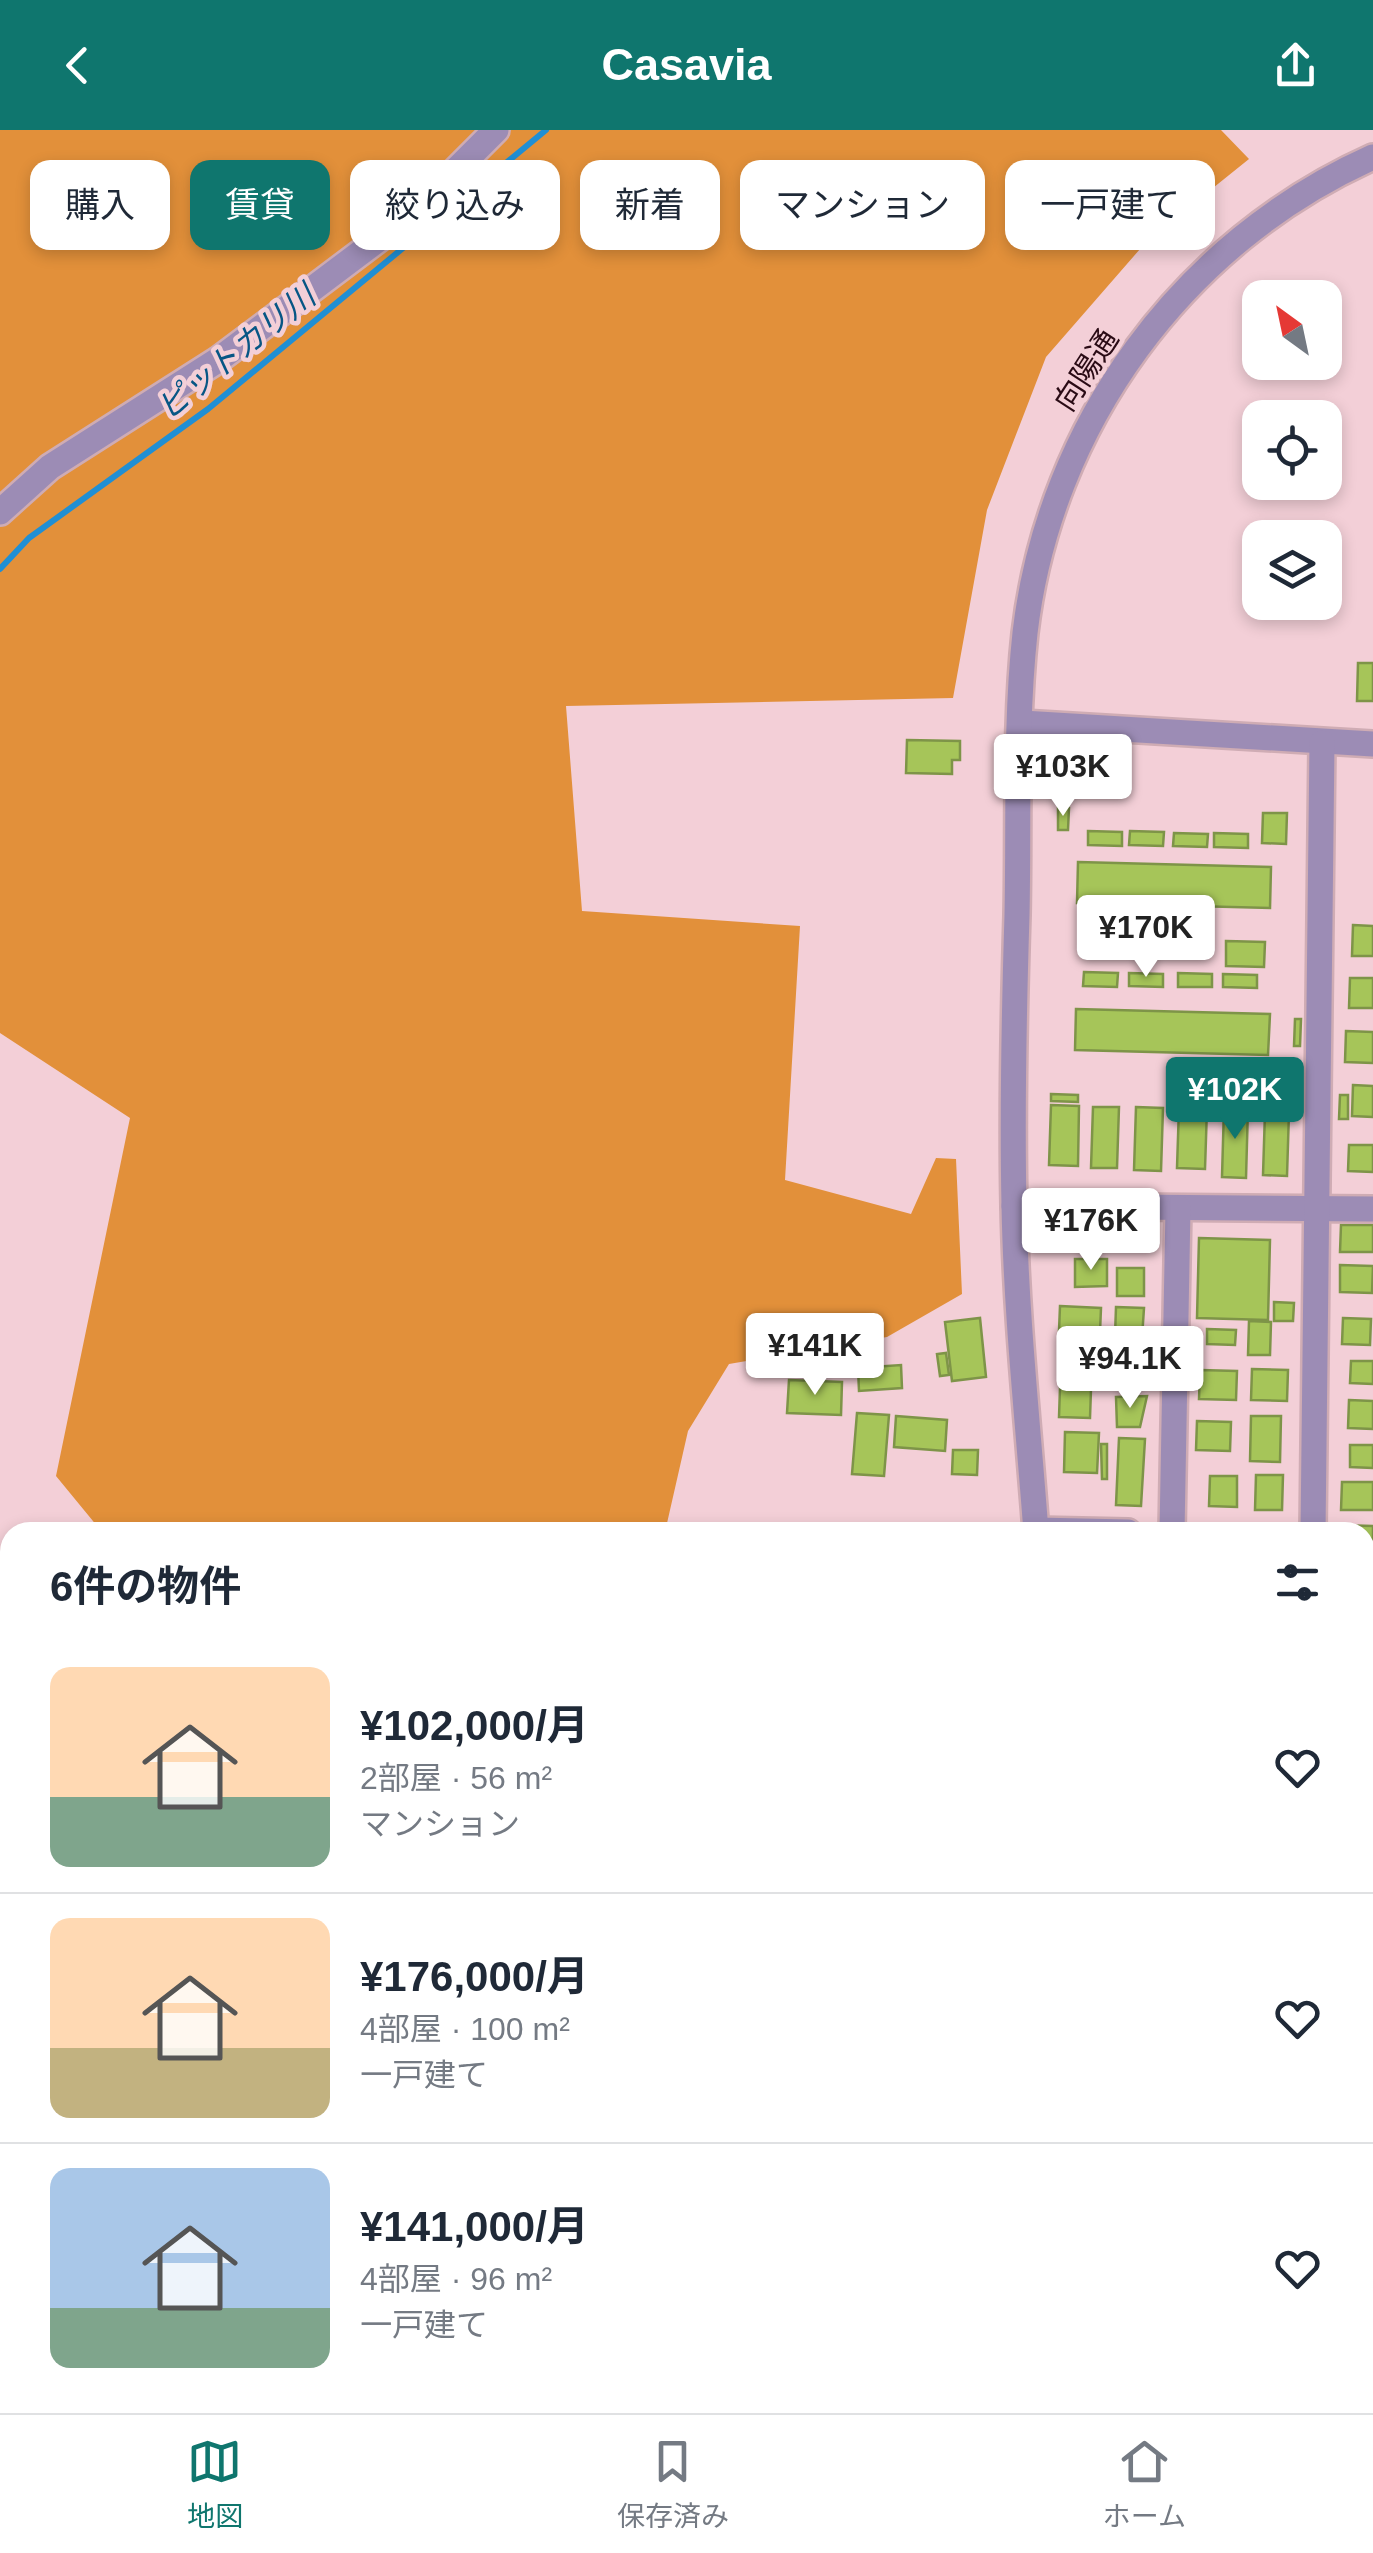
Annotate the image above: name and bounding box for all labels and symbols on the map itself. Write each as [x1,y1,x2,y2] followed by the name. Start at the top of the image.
[150,276,324,426] water label: ピットカリ川
[1242,280,1342,380] north arrow
[1048,323,1124,417] street label: 向陽通
[993,734,1133,819] pin: ¥103K
[1076,895,1216,980] pin: ¥170K
[1165,1057,1305,1142] pin: ¥102K
[1021,1188,1161,1273] pin: ¥176K
[745,1313,885,1398] pin: ¥141K
[1049,1326,1211,1411] pin: ¥94.1K

